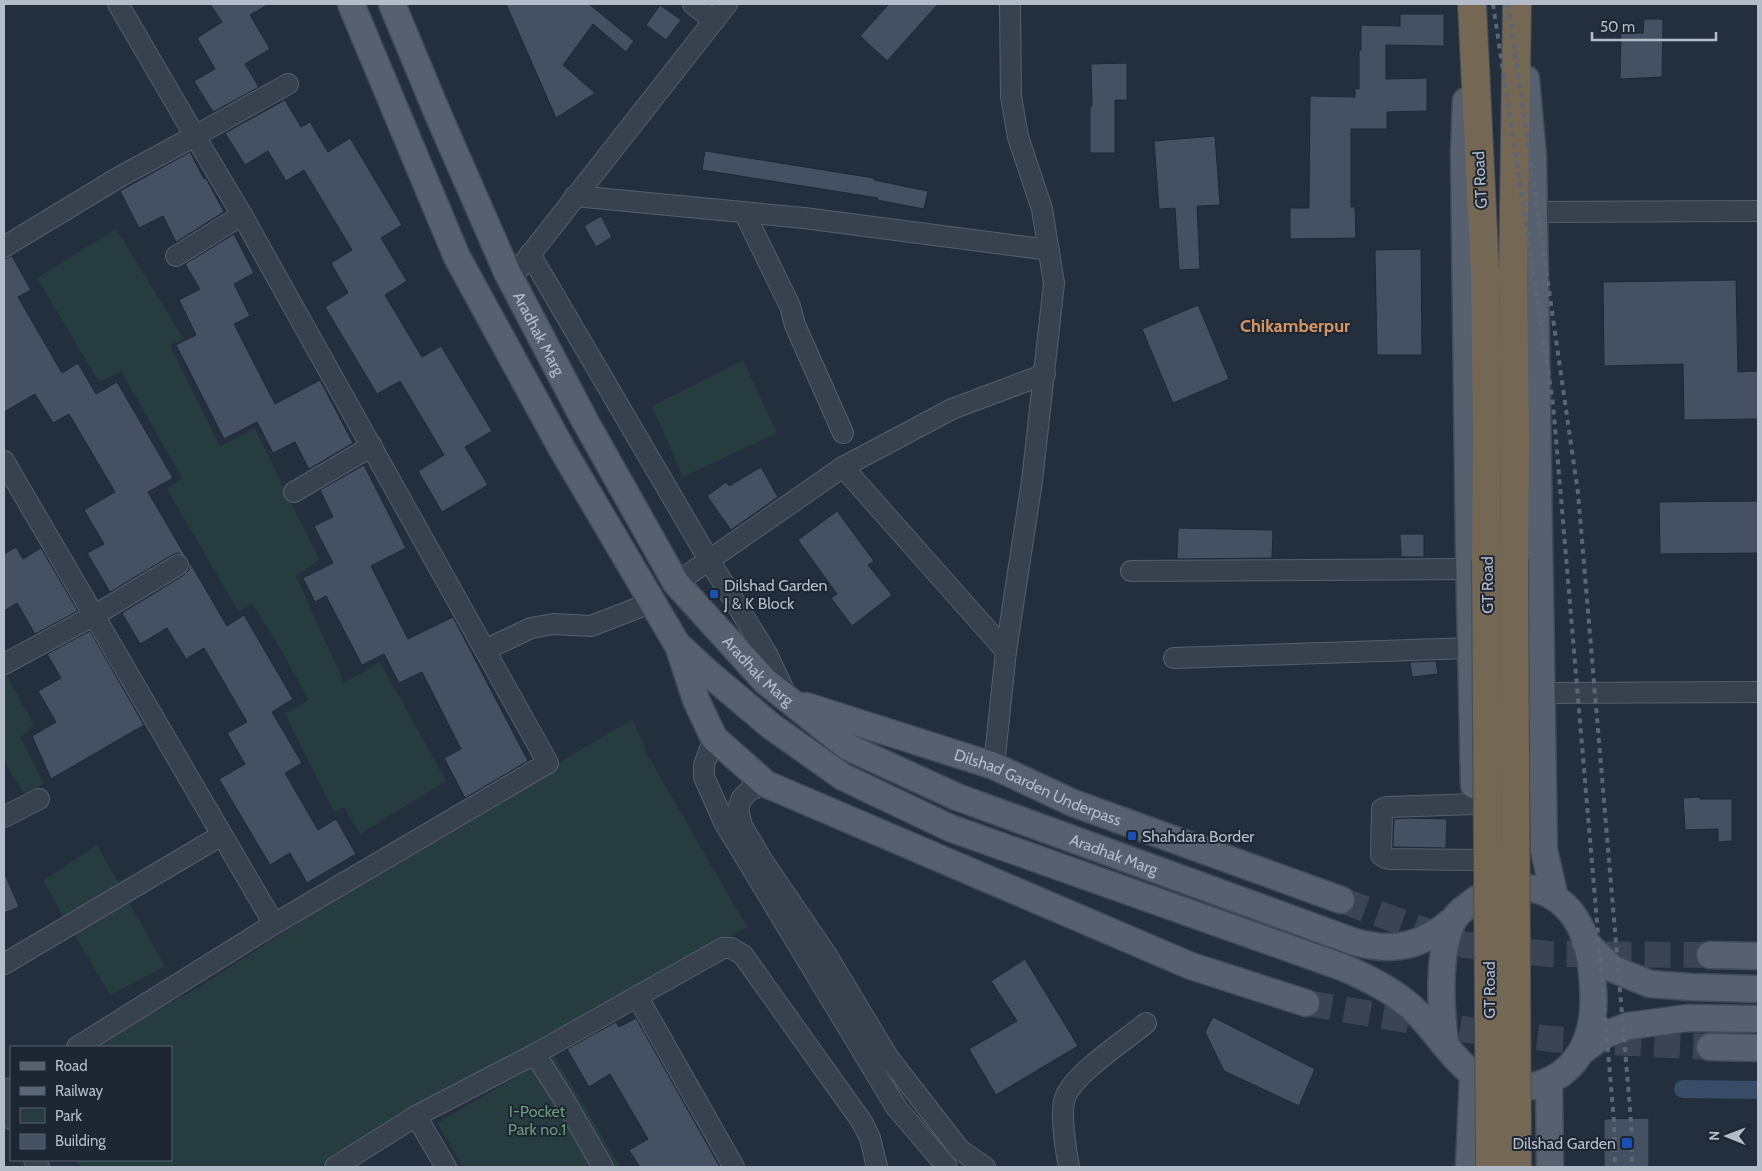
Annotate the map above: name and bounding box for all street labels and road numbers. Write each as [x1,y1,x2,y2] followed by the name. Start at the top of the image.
[1469,151,1491,209] street label: GT Road
[509,288,569,380] street label: Aradhak Marg
[1478,556,1497,614] street label: GT Road
[719,632,798,710] street label: Aradhak Marg
[952,744,1125,829] street label: Dilshad Garden Underpass
[1067,829,1161,879] street label: Aradhak Marg
[1480,961,1499,1019] street label: GT Road

